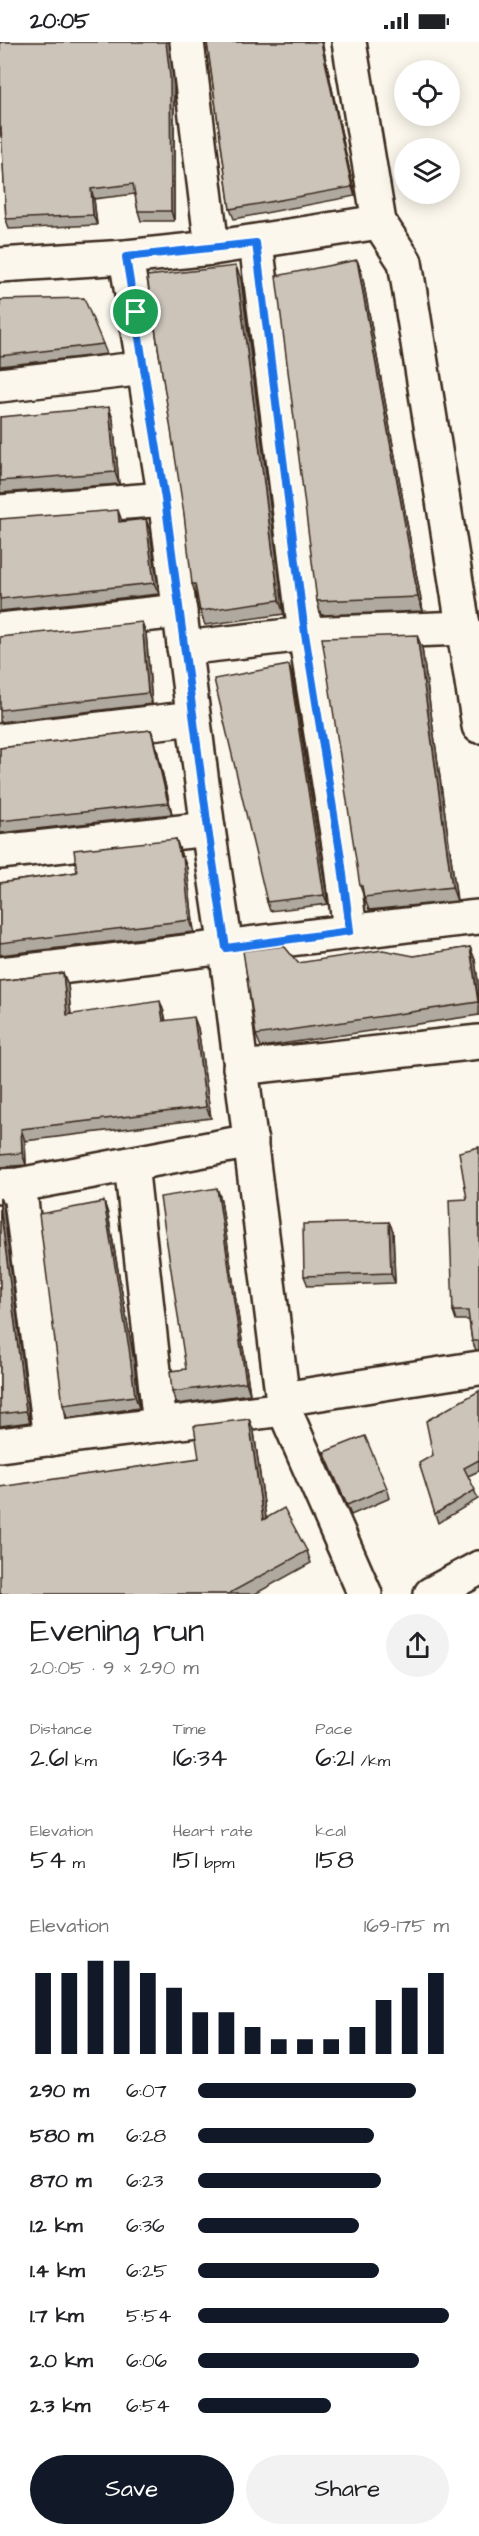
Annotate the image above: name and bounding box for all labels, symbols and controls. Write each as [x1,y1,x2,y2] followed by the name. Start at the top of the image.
[30,6,90,37] text: 20:05
[394,60,460,204] map controls
[394,60,460,126] button: locate
[394,138,460,204] button: layers
[110,286,161,337] pin
[119,295,152,328] icon: arrive
[30,1608,204,1654] text: Evening run
[386,1614,449,1677] button: share
[30,1654,199,1682] text: 20:05 · 9 × 290 m
[30,1718,92,1740] text: Distance
[173,1718,206,1740] text: Time
[315,1718,352,1740] text: Pace
[30,1740,68,1776] text: 2.61
[173,1740,228,1776] text: 16:34
[315,1740,354,1776] text: 6:21
[68,1750,97,1772] text: km
[354,1750,390,1772] text: /km
[30,1820,93,1842] text: Elevation
[173,1820,253,1842] text: Heart rate
[315,1820,346,1842] text: kcal
[30,1842,66,1878] text: 54
[173,1842,198,1878] text: 151
[315,1842,354,1878] text: 158
[66,1852,85,1874] text: m
[198,1852,234,1874] text: bpm
[30,1912,109,1940] text: Elevation
[364,1912,449,1940] text: 169–175 m
[30,2077,89,2105] text: 290 m
[126,2077,167,2105] text: 6:07
[30,2122,93,2150] text: 580 m
[126,2122,166,2150] text: 6:28
[30,2167,91,2195] text: 870 m
[126,2167,164,2195] text: 6:23
[30,2212,83,2240] text: 1.2 km
[126,2212,165,2240] text: 6:36
[30,2257,85,2285] text: 1.4 km
[126,2257,167,2285] text: 6:25
[30,2302,84,2330] text: 1.7 km
[126,2302,171,2330] text: 5:54
[30,2347,93,2375] text: 2.0 km
[126,2347,167,2375] text: 6:06
[30,2392,90,2420] text: 2.3 km
[126,2392,170,2420] text: 6:54
[30,2455,234,2524] button: Save
[246,2455,449,2524] button: Share

